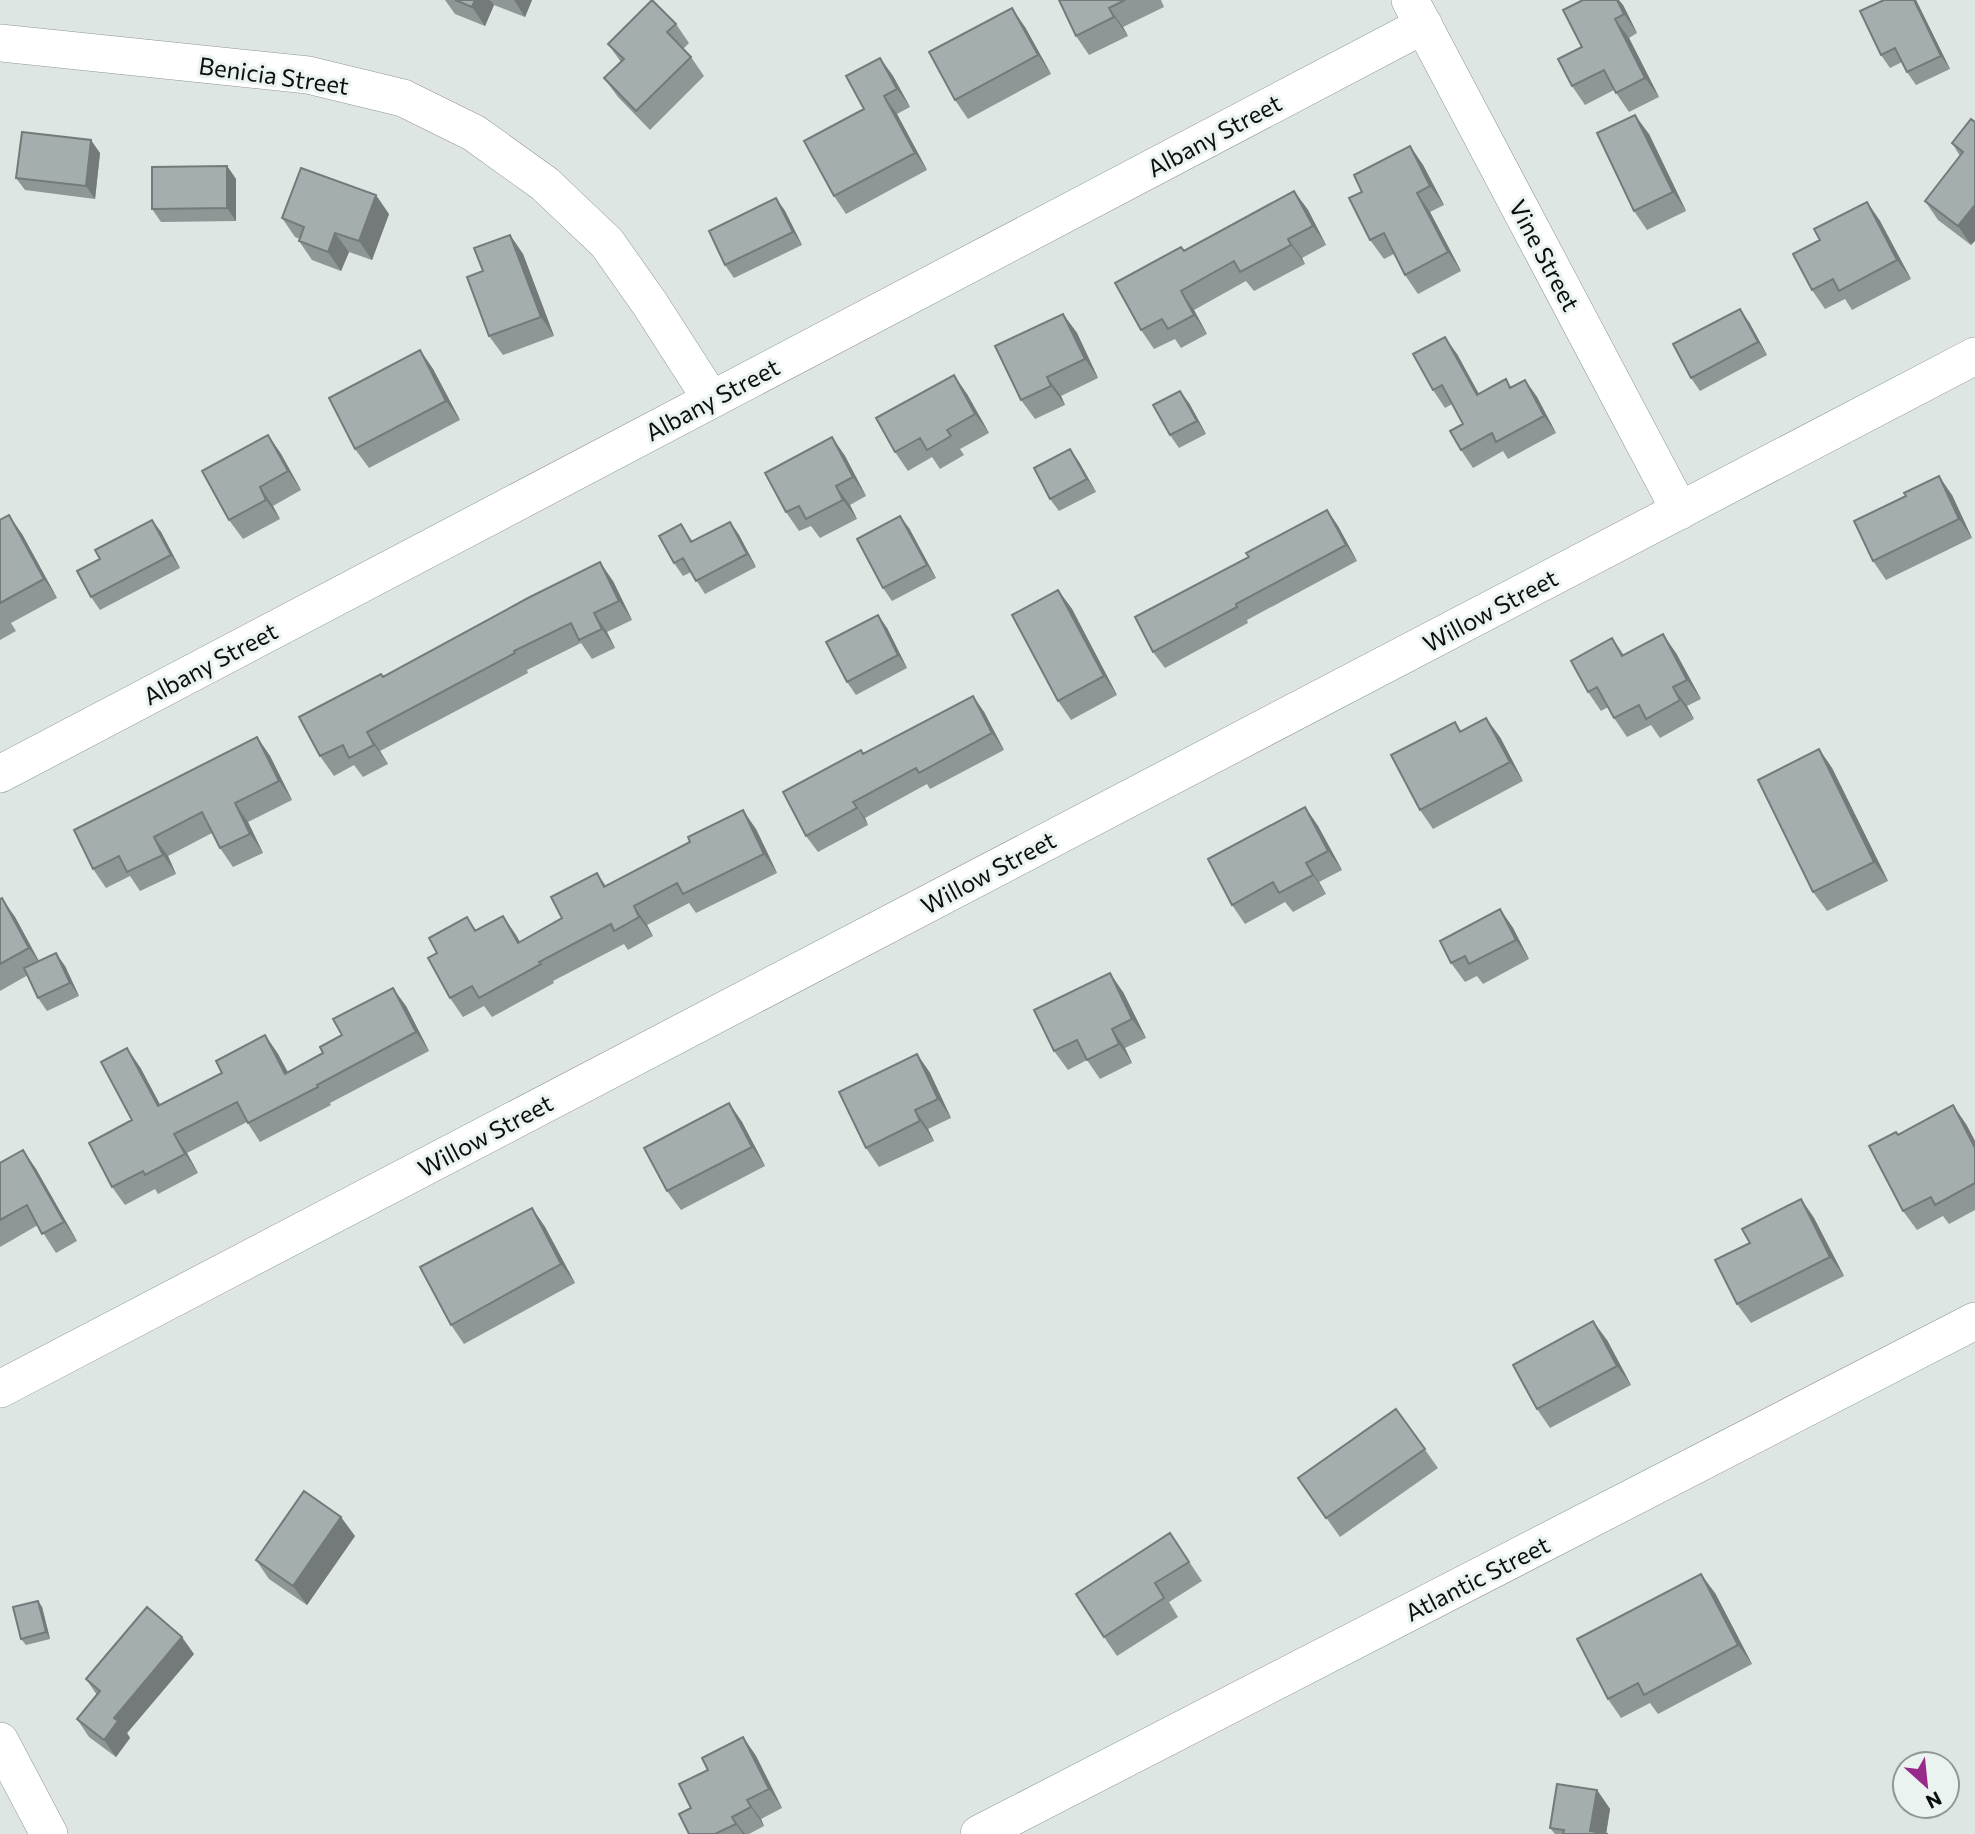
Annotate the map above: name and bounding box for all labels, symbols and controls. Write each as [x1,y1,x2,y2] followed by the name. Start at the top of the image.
[197,50,351,100] street label: Benicia Street
[1142,87,1286,182] street label: Albany Street
[1504,195,1586,316] street label: Vine Street
[640,351,784,446] street label: Albany Street
[1418,562,1562,658] street label: Willow Street
[138,615,282,710] street label: Albany Street
[916,824,1060,920] street label: Willow Street
[413,1087,557,1183] street label: Willow Street
[1400,1529,1554,1627] street label: Atlantic Street
[1891,1750,1961,1820] north arrow
[1922,1787,1946,1814] text: N

